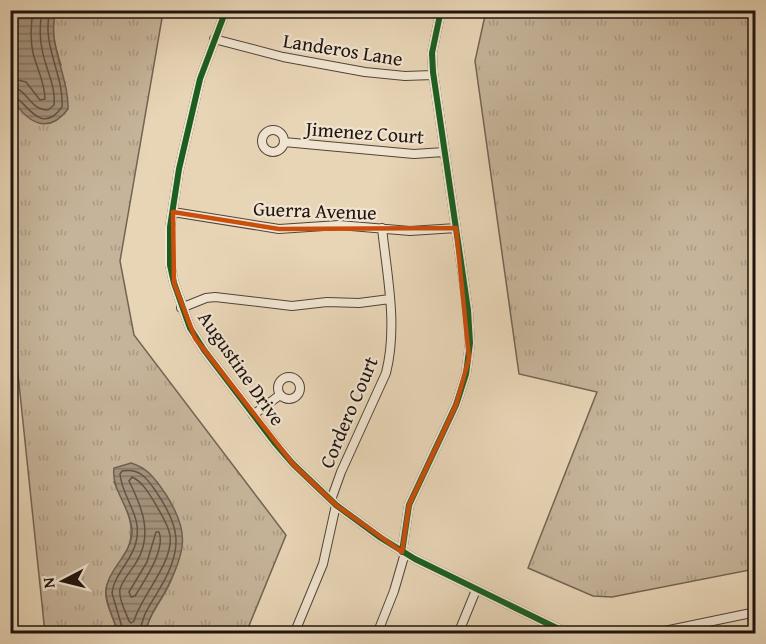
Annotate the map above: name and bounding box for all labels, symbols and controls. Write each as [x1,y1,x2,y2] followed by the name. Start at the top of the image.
[281,25,405,73] street label: Landeros Lane
[302,113,425,151] street label: Jimenez Court
[253,193,377,227] street label: Guerra Avenue
[192,305,292,431] street label: Augustine Drive
[311,352,385,472] street label: Cordero Court
[33,551,93,611] north arrow
[36,576,61,590] text: N

